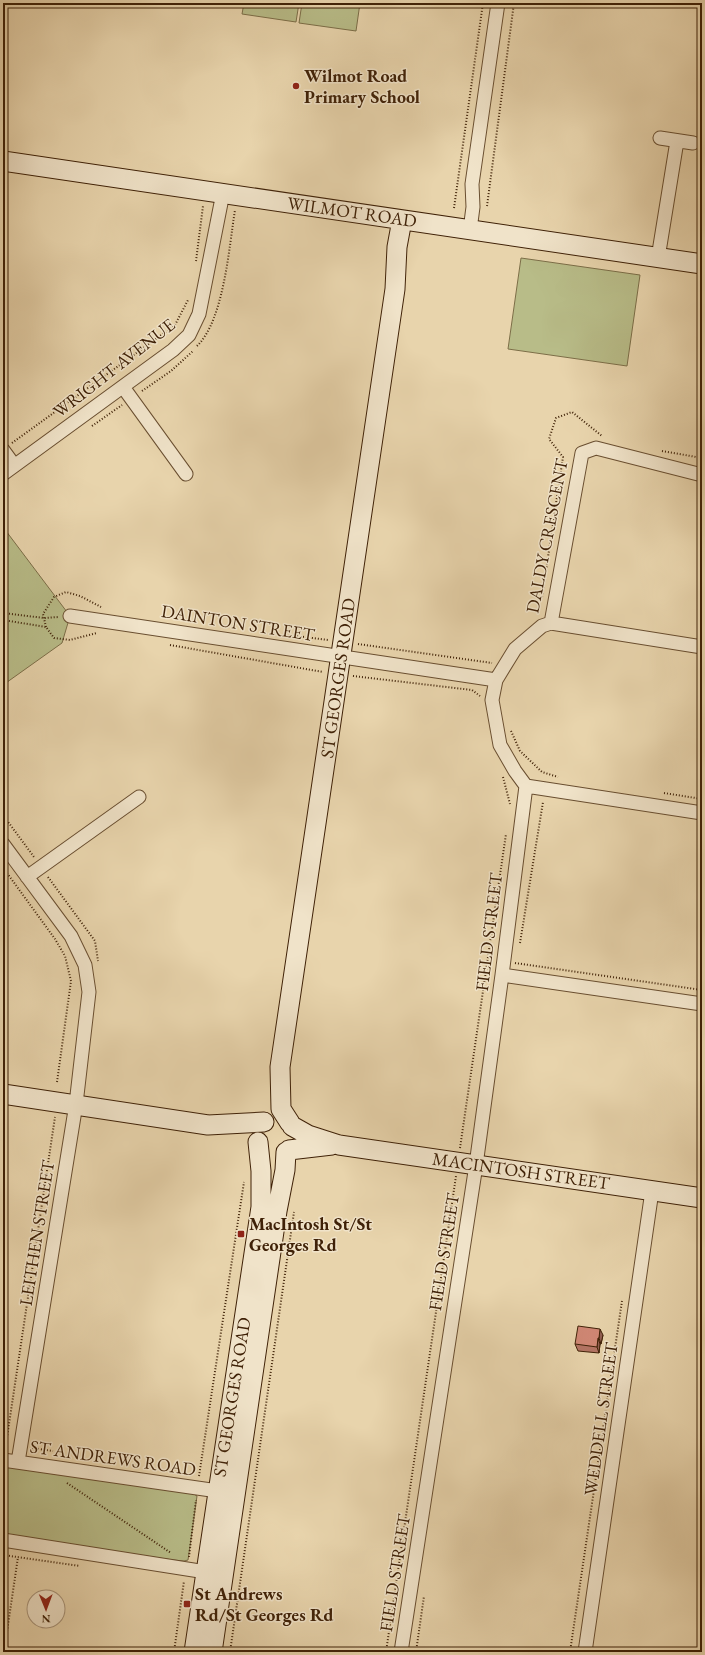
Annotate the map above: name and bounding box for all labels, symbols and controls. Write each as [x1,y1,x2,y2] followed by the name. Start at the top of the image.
[304,64,420,108] place label: Wilmot Road Primary School
[291,81,301,91] marker: Wilmot Road Primary School
[286,191,418,232] street label: WILMOT ROAD
[48,313,179,422] street label: WRIGHT AVENUE
[520,456,573,615] street label: DALDY CRESCENT
[315,597,360,759] street label: ST GEORGES ROAD
[160,599,317,646] street label: DAINTON STREET
[470,871,507,992] street label: FIELD STREET
[431,1147,612,1194] street label: MACINTOSH STREET
[14,1158,60,1307] street label: LEITHEN STREET
[423,1191,464,1312] street label: FIELD STREET
[249,1212,372,1256] place label: MacIntosh St/St Georges Rd
[236,1229,246,1239] marker: MacIntosh St/St Georges Rd
[208,1316,255,1478] street label: ST GEORGES ROAD
[578,1340,623,1497] street label: WEDDELL STREET
[29,1434,197,1481] street label: ST ANDREWS ROAD
[374,1512,415,1633] street label: FIELD STREET
[195,1582,334,1626] place label: St Andrews Rd/St Georges Rd
[26,1589,66,1629] north arrow
[182,1599,192,1609] marker: St Andrews Rd/St Georges Rd
[42,1612,51,1626] text: N

